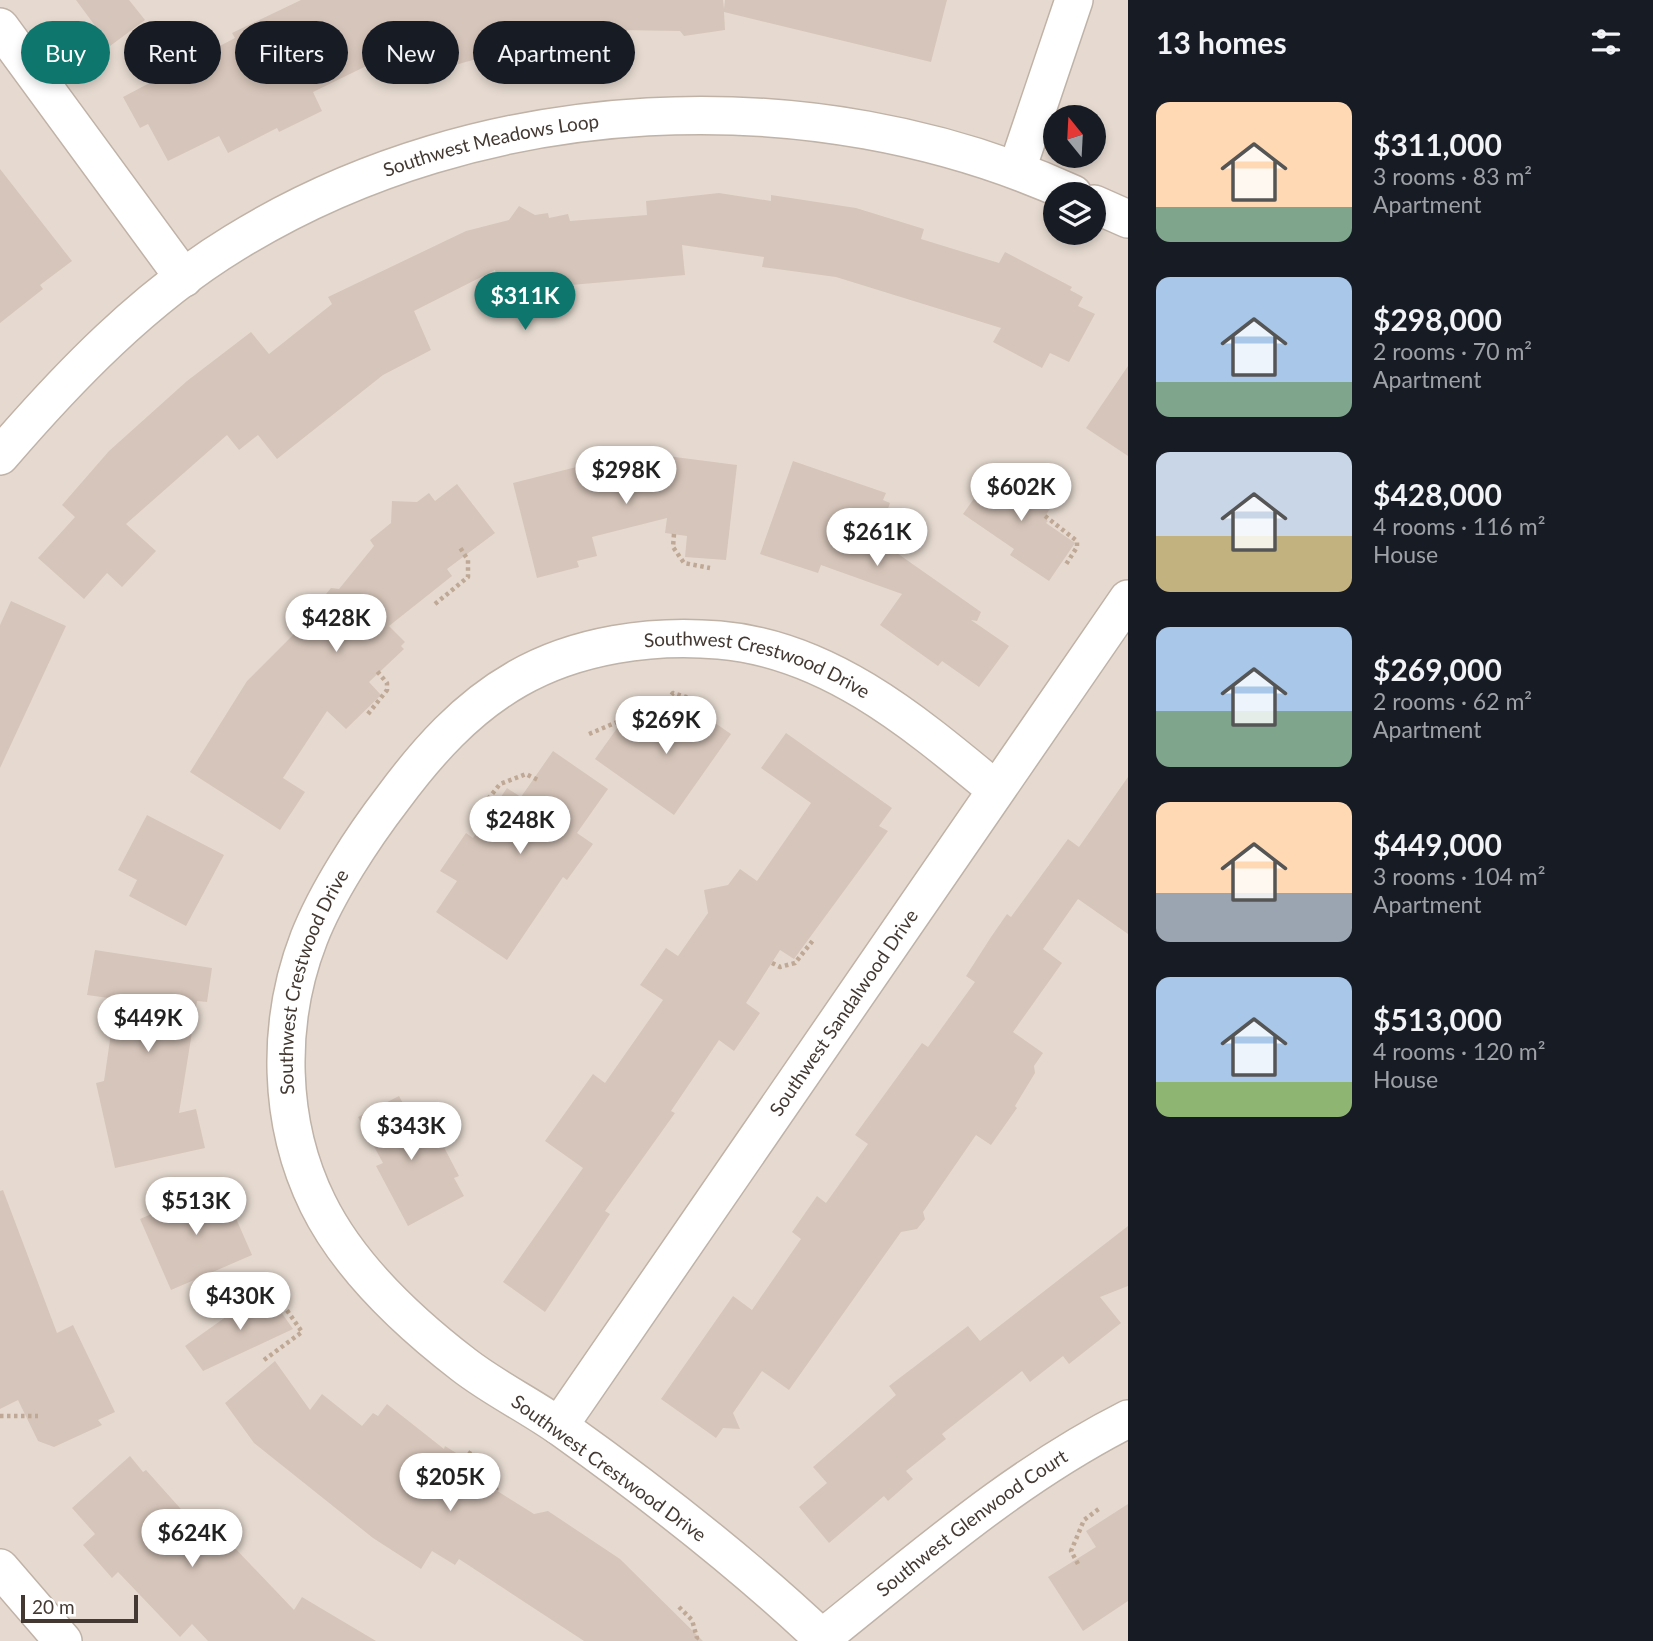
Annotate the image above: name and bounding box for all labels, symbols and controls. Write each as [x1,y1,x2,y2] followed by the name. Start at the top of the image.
[21,21,110,84] chip: Buy
[124,21,221,84] chip: Rent
[235,21,348,84] chip: Filters
[362,21,459,84] chip: New
[473,21,635,84] chip: Apartment
[1587,23,1625,61] icon: filters
[1156,24,1287,60] text: 13 homes
[1043,105,1106,168] north arrow
[1043,105,1106,245] map controls
[380,109,600,181] street label: Southwest Meadows Loop
[1373,126,1502,162] text: $311,000
[1212,130,1296,214] icon: home
[1373,162,1532,190] text: 3 rooms · 83 m²
[1043,182,1106,245] button: layers
[1373,190,1481,218] text: Apartment
[476,272,574,332] pin: $311K
[490,281,560,309] text: $311K
[1373,301,1502,337] text: $298,000
[1212,305,1296,389] icon: home
[1373,337,1532,365] text: 2 rooms · 70 m²
[1373,365,1481,393] text: Apartment
[577,447,675,506] pin: $298K
[591,455,661,483] text: $298K
[972,463,1070,523] pin: $602K
[986,472,1056,500] text: $602K
[1373,476,1502,512] text: $428,000
[1212,480,1296,564] icon: home
[828,508,926,568] pin: $261K
[1373,512,1545,540] text: 4 rooms · 116 m²
[842,517,912,545] text: $261K
[1373,540,1438,568] text: House
[287,594,385,654] pin: $428K
[301,603,371,631] text: $428K
[643,626,875,703] street label: Southwest Crestwood Drive
[1373,651,1502,687] text: $269,000
[1212,655,1296,739] icon: home
[1373,687,1532,715] text: 2 rooms · 62 m²
[617,696,715,756] pin: $269K
[631,705,701,733] text: $269K
[1373,715,1481,743] text: Apartment
[471,796,569,856] pin: $248K
[485,805,555,833] text: $248K
[1373,826,1502,862] text: $449,000
[1212,830,1296,914] icon: home
[1373,862,1545,890] text: 3 rooms · 104 m²
[274,865,353,1096] street label: Southwest Crestwood Drive
[1373,890,1481,918] text: Apartment
[764,904,922,1120] street label: Southwest Sandalwood Drive
[99,995,197,1054] pin: $449K
[1373,1001,1502,1037] text: $513,000
[113,1003,183,1031] text: $449K
[1212,1005,1296,1089] icon: home
[1373,1037,1545,1065] text: 4 rooms · 120 m²
[1373,1065,1438,1093] text: House
[362,1102,460,1162] pin: $343K
[376,1111,446,1139] text: $343K
[147,1178,245,1237] pin: $513K
[161,1186,231,1214] text: $513K
[191,1272,289,1332] pin: $430K
[205,1281,275,1309] text: $430K
[507,1389,711,1546] street label: Southwest Crestwood Drive
[871,1444,1071,1601] street label: Southwest Glenwood Court
[401,1454,499,1513] pin: $205K
[415,1462,485,1490] text: $205K
[143,1510,241,1569] pin: $624K
[157,1518,227,1546] text: $624K
[21,1592,138,1624] scale bar
[32,1595,75,1618] text: 20 m

